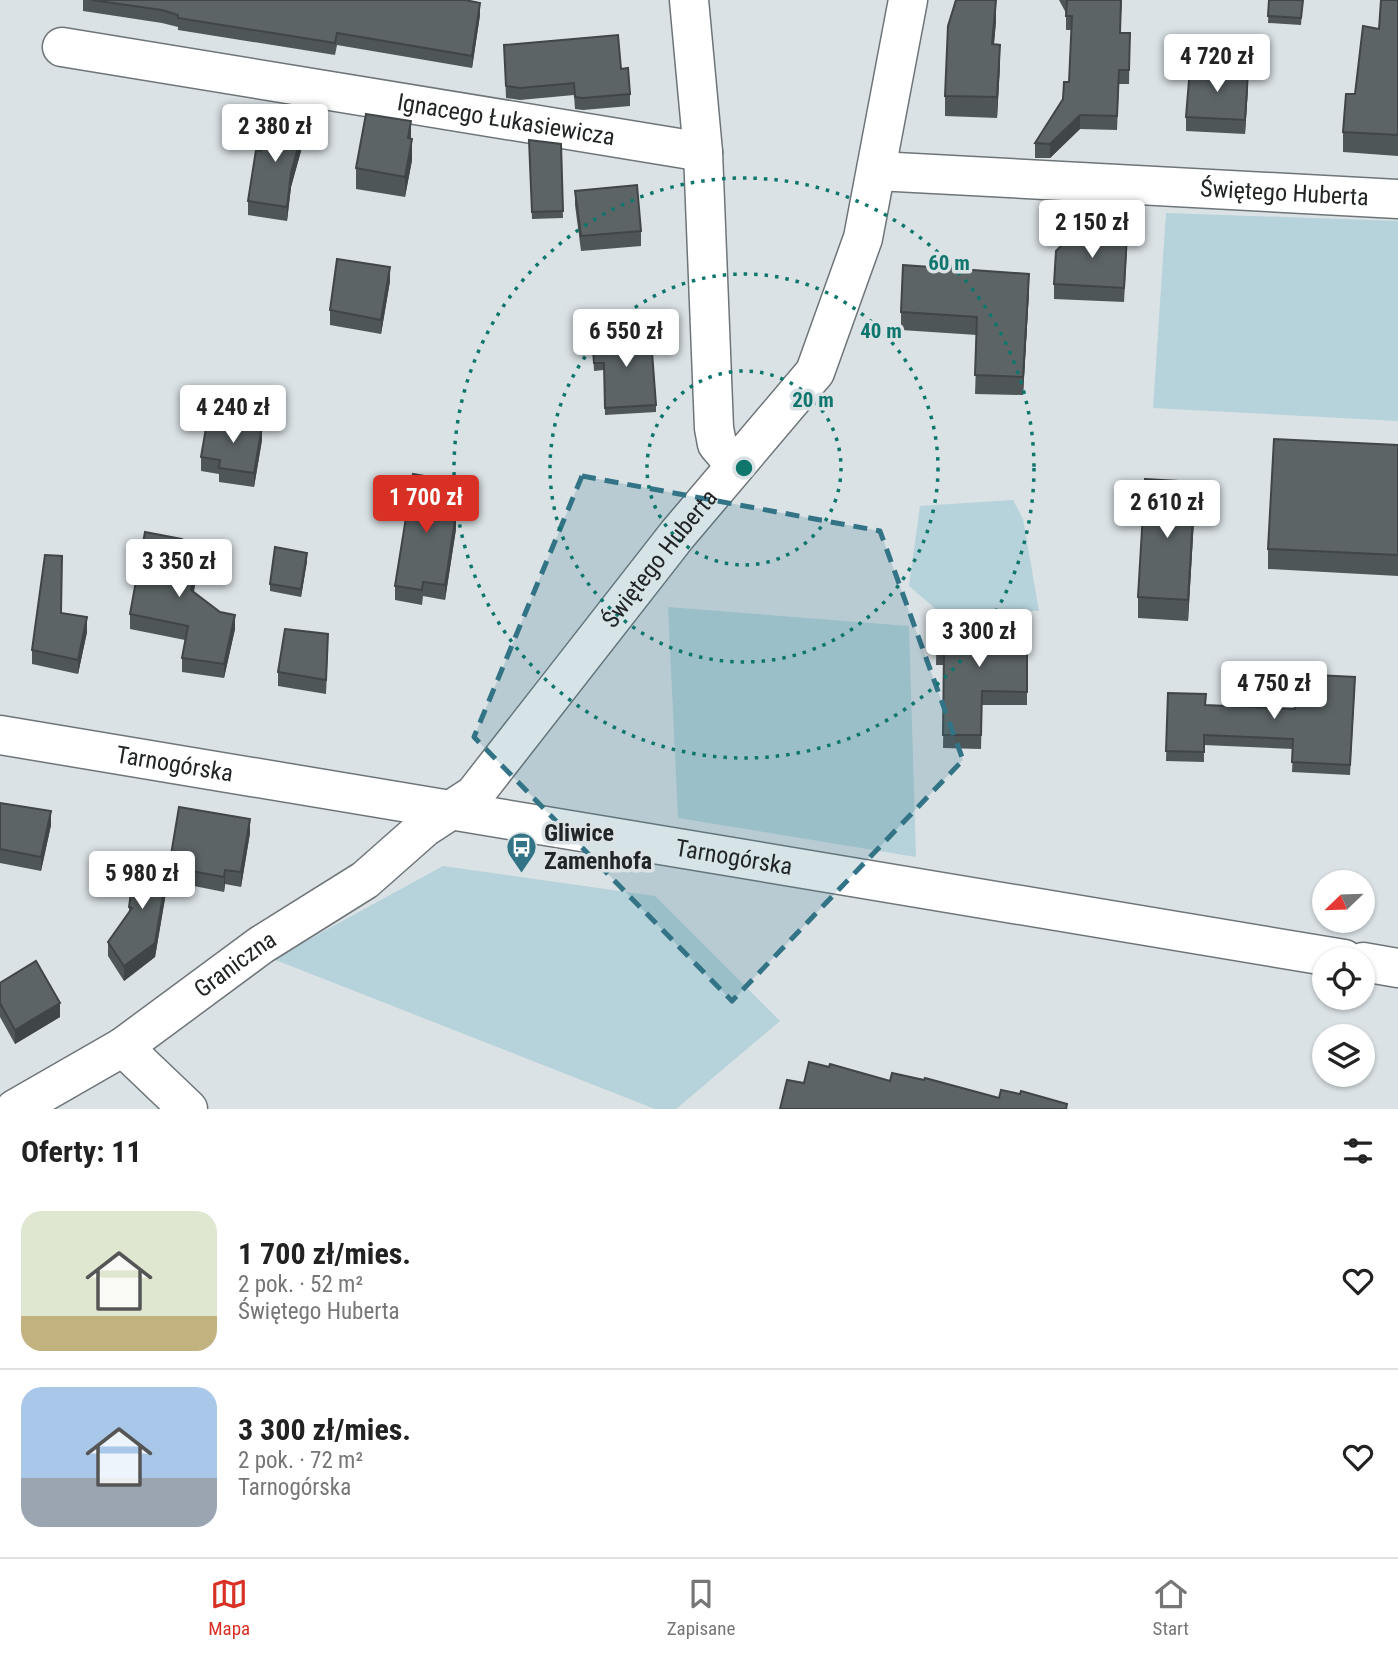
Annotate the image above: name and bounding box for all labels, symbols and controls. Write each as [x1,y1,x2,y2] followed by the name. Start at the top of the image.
[1145,34,1289,94] pin: 4 720 zł
[1180,43,1254,70] text: 4 720 zł
[395,88,617,151] street label: Ignacego Łukasiewicza
[203,104,347,164] pin: 2 380 zł
[238,113,312,140] text: 2 380 zł
[1199,174,1369,211] street label: Świętego Huberta
[1020,201,1164,260] pin: 2 150 zł
[1055,209,1129,236] text: 2 150 zł
[928,251,970,275] text: 60 m
[554,310,698,369] pin: 6 550 zł
[589,318,663,345] text: 6 550 zł
[860,319,902,343] text: 40 m
[161,386,305,445] pin: 4 240 zł
[792,388,834,412] text: 20 m
[196,394,270,421] text: 4 240 zł
[732,456,756,480] centre of rings
[354,476,498,535] pin: 1 700 zł
[1095,480,1239,540] pin: 2 610 zł
[389,484,463,511] text: 1 700 zł
[596,484,723,633] street label: Świętego Huberta
[1130,489,1204,516] text: 2 610 zł
[107,540,251,599] pin: 3 350 zł
[142,548,216,575] text: 3 350 zł
[907,610,1051,669] pin: 3 300 zł
[942,618,1016,645] text: 3 300 zł
[1202,662,1346,721] pin: 4 750 zł
[1237,670,1311,697] text: 4 750 zł
[114,741,235,788] street label: Tarnogórska
[544,819,652,875] place label: Gliwice Zamenhofa
[504,830,538,874] bus stop icon: Gliwice Zamenhofa
[673,834,794,881] street label: Tarnogórska
[70,852,214,911] pin: 5 980 zł
[105,860,179,887] text: 5 980 zł
[1312,870,1376,933] north arrow
[1312,870,1375,1087] map controls
[189,925,281,1003] street label: Graniczna
[1312,947,1375,1010] button: locate
[1312,1024,1375,1087] button: layers
[1339,1132,1377,1170] icon: filters
[21,1134,142,1169] text: Oferty: 11
[238,1236,411,1271] text: 1 700 zł/mies.
[77,1239,161,1323] icon: home
[1339,1262,1377,1300] icon: heart
[238,1271,363,1298] text: 2 pok. · 52 m²
[238,1298,400,1325] text: Świętego Huberta
[238,1412,411,1447] text: 3 300 zł/mies.
[77,1415,161,1499] icon: home
[1339,1438,1377,1476] icon: heart
[238,1447,363,1474] text: 2 pok. · 72 m²
[238,1474,351,1501] text: Tarnogórska
[208,1575,250,1640] tab: Mapa
[667,1575,735,1640] tab: Zapisane
[1152,1575,1190,1640] tab: Start

